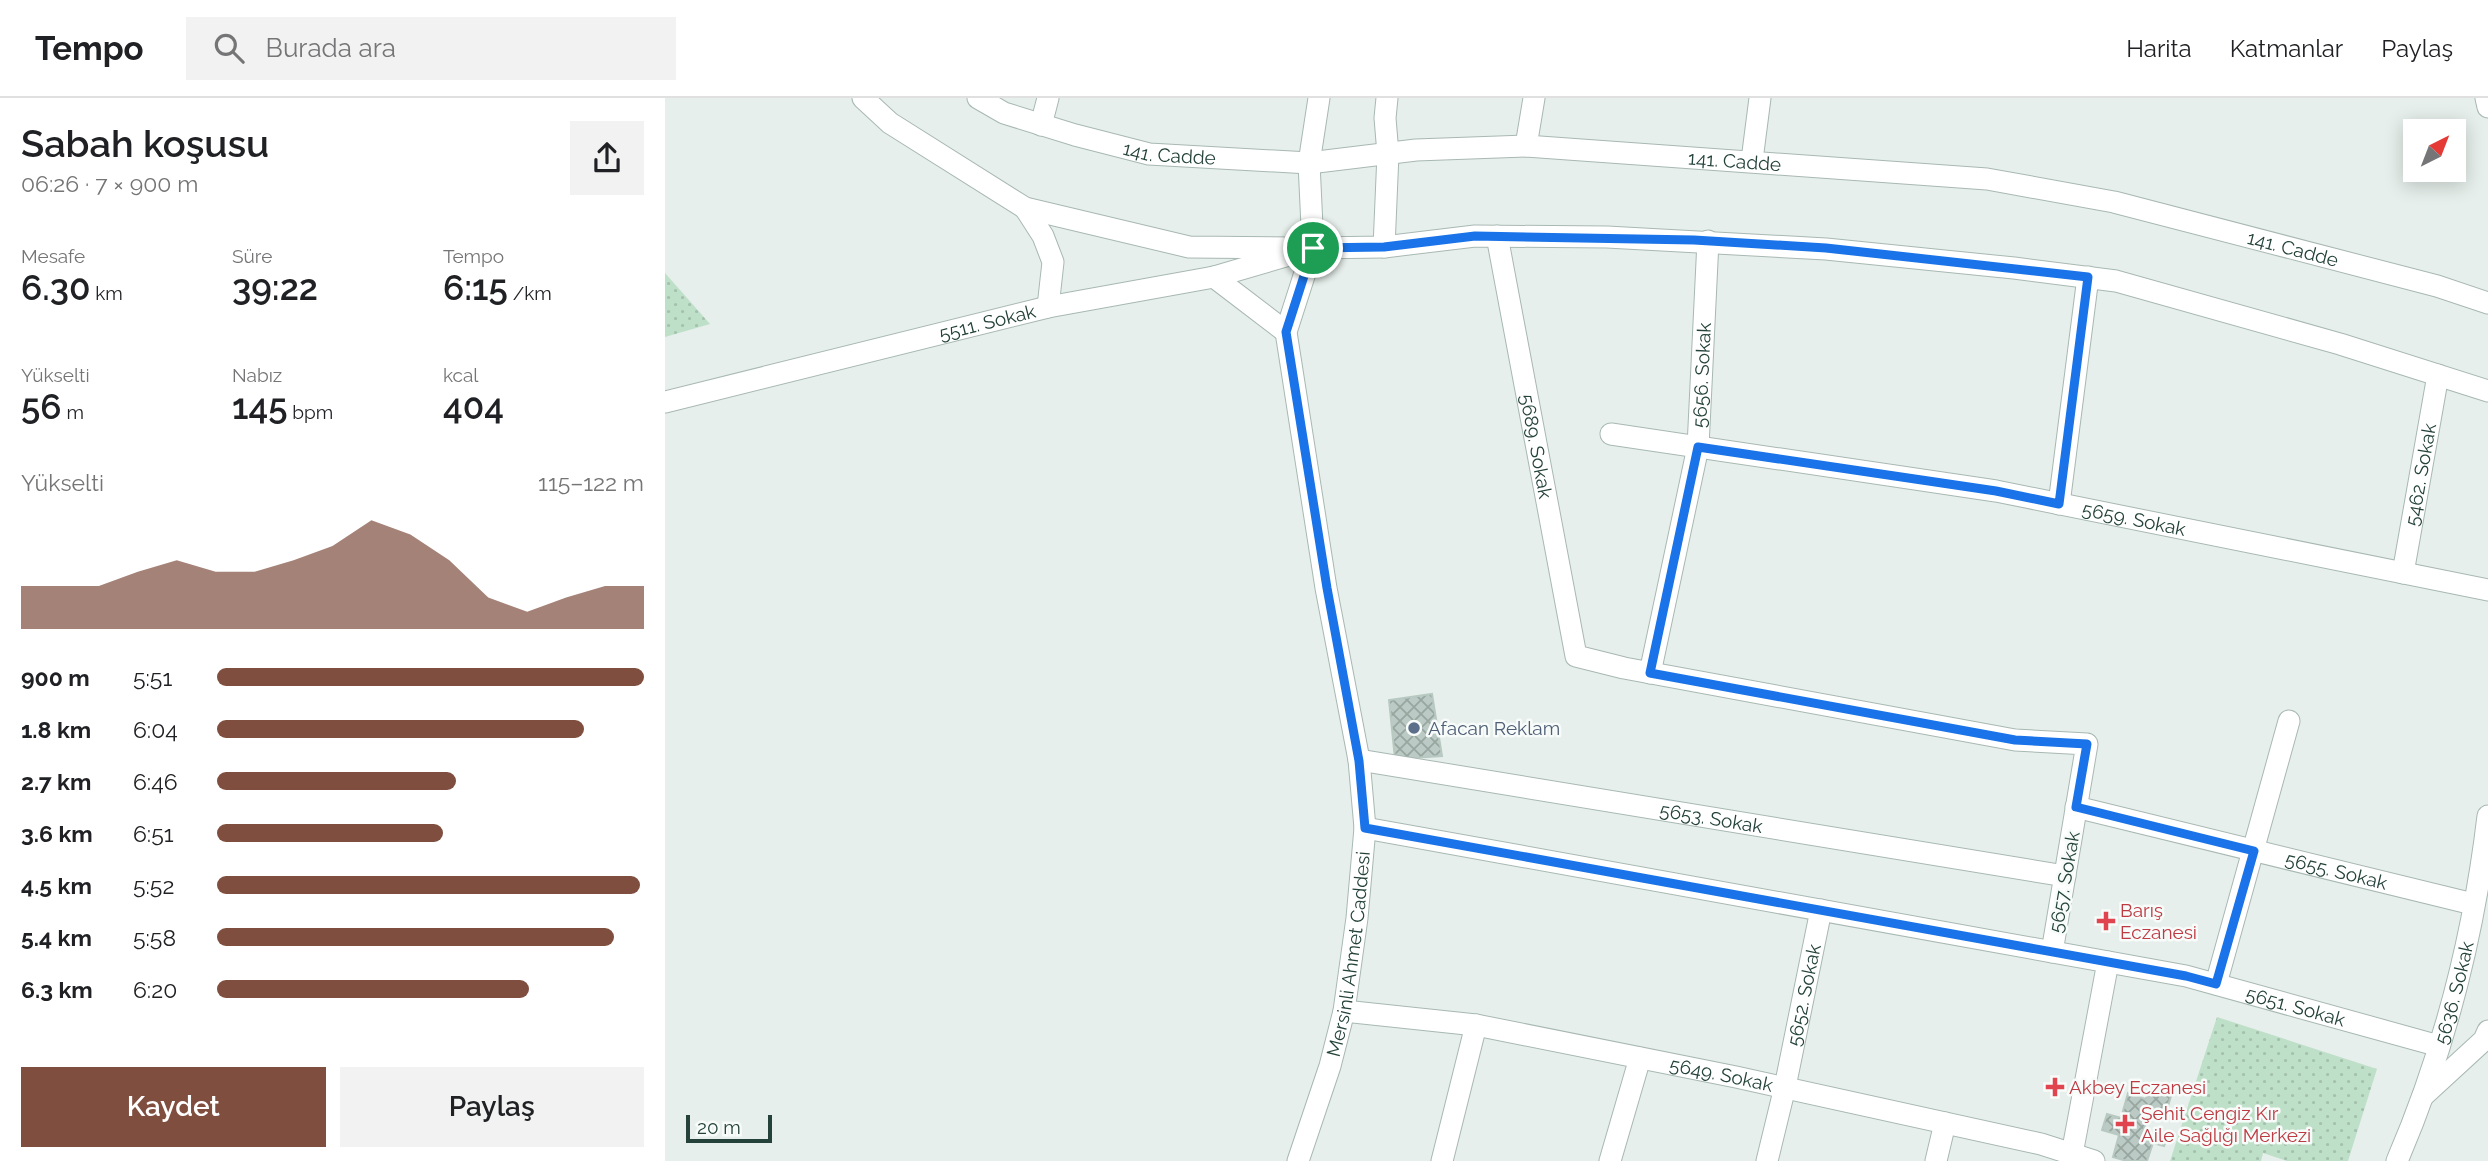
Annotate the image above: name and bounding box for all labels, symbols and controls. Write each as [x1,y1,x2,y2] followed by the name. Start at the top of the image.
[186,17,676,80] search box
[35,29,144,68] text: Tempo
[210,29,248,67] icon: search
[266,33,396,63] text: Burada ara
[2126,34,2192,63] text: Harita
[2230,34,2343,63] text: Katmanlar
[2381,34,2453,63] text: Paylaş
[2403,119,2466,182] north arrow
[2403,119,2466,182] map controls
[21,121,269,166] text: Sabah koşusu
[570,121,644,195] button: share
[1121,137,1216,169] street label: 141. Cadde
[1687,147,1782,175] street label: 141. Cadde
[21,170,198,197] text: 06:26 · 7 × 900 m
[1283,218,1343,278] pin
[2245,226,2341,271] street label: 141. Cadde
[1294,229,1332,267] icon: arrive
[21,245,85,267] text: Mesafe
[232,245,272,267] text: Süre
[443,245,504,267] text: Tempo
[21,267,90,308] text: 6.30
[232,267,318,308] text: 39:22
[443,267,508,308] text: 6:15
[90,282,123,304] text: km
[508,282,552,304] text: /km
[937,300,1038,345] street label: 5511. Sokak
[1688,322,1715,428] street label: 5656. Sokak
[21,364,90,386] text: Yükselti
[232,364,282,386] text: Nabız
[443,364,479,386] text: kcal
[21,386,62,427] text: 56
[232,386,288,427] text: 145
[443,386,504,427] text: 404
[1516,392,1557,500] street label: 5689. Sokak
[62,401,84,423] text: m
[288,401,333,423] text: bpm
[2401,421,2440,528] street label: 5462. Sokak
[21,469,104,496] text: Yükselti
[538,469,644,496] text: 115–122 m
[2080,498,2188,540] street label: 5659. Sokak
[21,664,90,691] text: 900 m
[133,664,172,691] text: 5:51
[21,716,91,743] text: 1.8 km
[133,716,178,743] text: 6:04
[1428,717,1560,739] place label: Afacan Reklam
[1406,720,1422,736] marker: Afacan Reklam
[21,768,91,795] text: 2.7 km
[133,768,178,795] text: 6:46
[1658,799,1764,837] street label: 5653. Sokak
[21,820,93,847] text: 3.6 km
[133,820,174,847] text: 6:51
[2044,829,2084,935] street label: 5657. Sokak
[2283,848,2390,894] street label: 5655. Sokak
[1322,850,1374,1059] street label: Mersinli Ahmet Caddesi
[21,872,92,899] text: 4.5 km
[133,872,174,899] text: 5:52
[2120,899,2197,943] place label: Barış Eczanesi
[2098,913,2114,929] marker: Barış Eczanesi
[21,924,92,951] text: 5.4 km
[133,924,176,951] text: 5:58
[2430,939,2478,1047] street label: 5636. Sokak
[1783,942,1825,1048] street label: 5652. Sokak
[21,976,93,1003] text: 6.3 km
[133,976,177,1003] text: 6:20
[2244,982,2348,1031] street label: 5651. Sokak
[1668,1053,1775,1096] street label: 5649. Sokak
[21,1067,326,1147] button: Kaydet
[340,1067,644,1147] button: Paylaş
[2069,1076,2206,1098] place label: Akbey Eczanesi
[2047,1079,2063,1095] marker: Akbey Eczanesi
[2141,1102,2311,1146] place label: Şehit Cengiz Kır Aile Sağlığı Merkezi
[686,1112,772,1144] scale bar
[2115,1114,2135,1134] marker: Şehit Cengiz Kır Aile Sağlığı Merkezi
[697,1116,741,1138] text: 20 m

